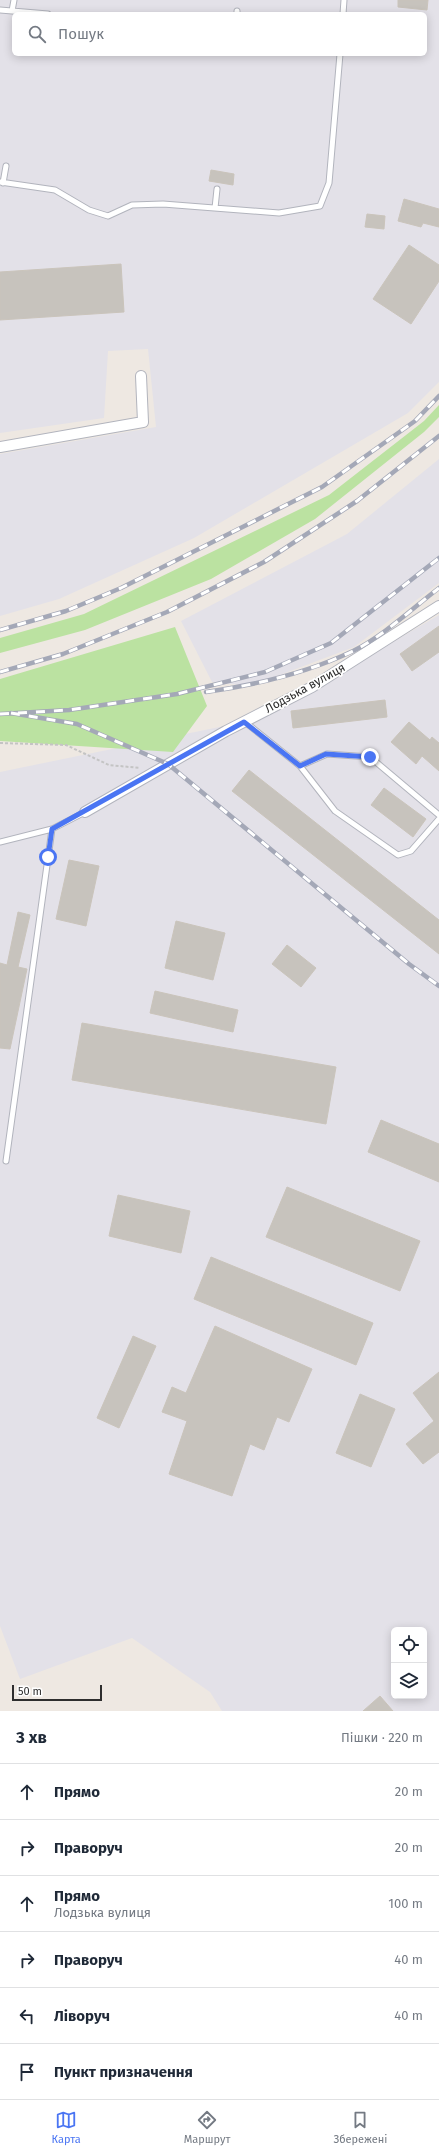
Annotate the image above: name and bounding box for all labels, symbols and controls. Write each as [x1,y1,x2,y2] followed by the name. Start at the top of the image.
[12,12,427,56] search box
[26,23,48,45] icon: search
[58,25,104,43] text: Пошук
[262,660,348,716] street label: Лодзька вулиця
[361,748,379,766] route end
[39,848,57,866] route start
[391,1627,427,1699] map controls
[391,1627,427,1663] button: locate
[391,1663,427,1699] button: layers
[12,1683,102,1702] scale bar
[18,1685,42,1698] text: 50 m
[16,1727,47,1748] text: 3 хв
[341,1730,423,1745] text: Пішки · 220 m
[16,1781,38,1803] icon: ahead
[54,1783,100,1801] text: Прямо
[395,1784,423,1799] text: 20 m
[16,1837,38,1859] icon: right
[54,1839,123,1857] text: Праворуч
[395,1840,423,1855] text: 20 m
[54,1887,100,1905] text: Прямо
[16,1893,38,1915] icon: ahead
[388,1896,423,1911] text: 100 m
[54,1905,151,1920] text: Лодзька вулиця
[16,1949,38,1971] icon: right
[54,1951,123,1969] text: Праворуч
[394,1952,423,1967] text: 40 m
[16,2005,38,2027] icon: left
[54,2007,110,2025] text: Ліворуч
[394,2008,423,2023] text: 40 m
[16,2061,38,2083] icon: arrive
[54,2063,193,2081] text: Пункт призначення
[52,2109,81,2146] tab: Карта
[184,2109,230,2146] tab: Маршрут
[333,2109,387,2146] tab: Збережені

